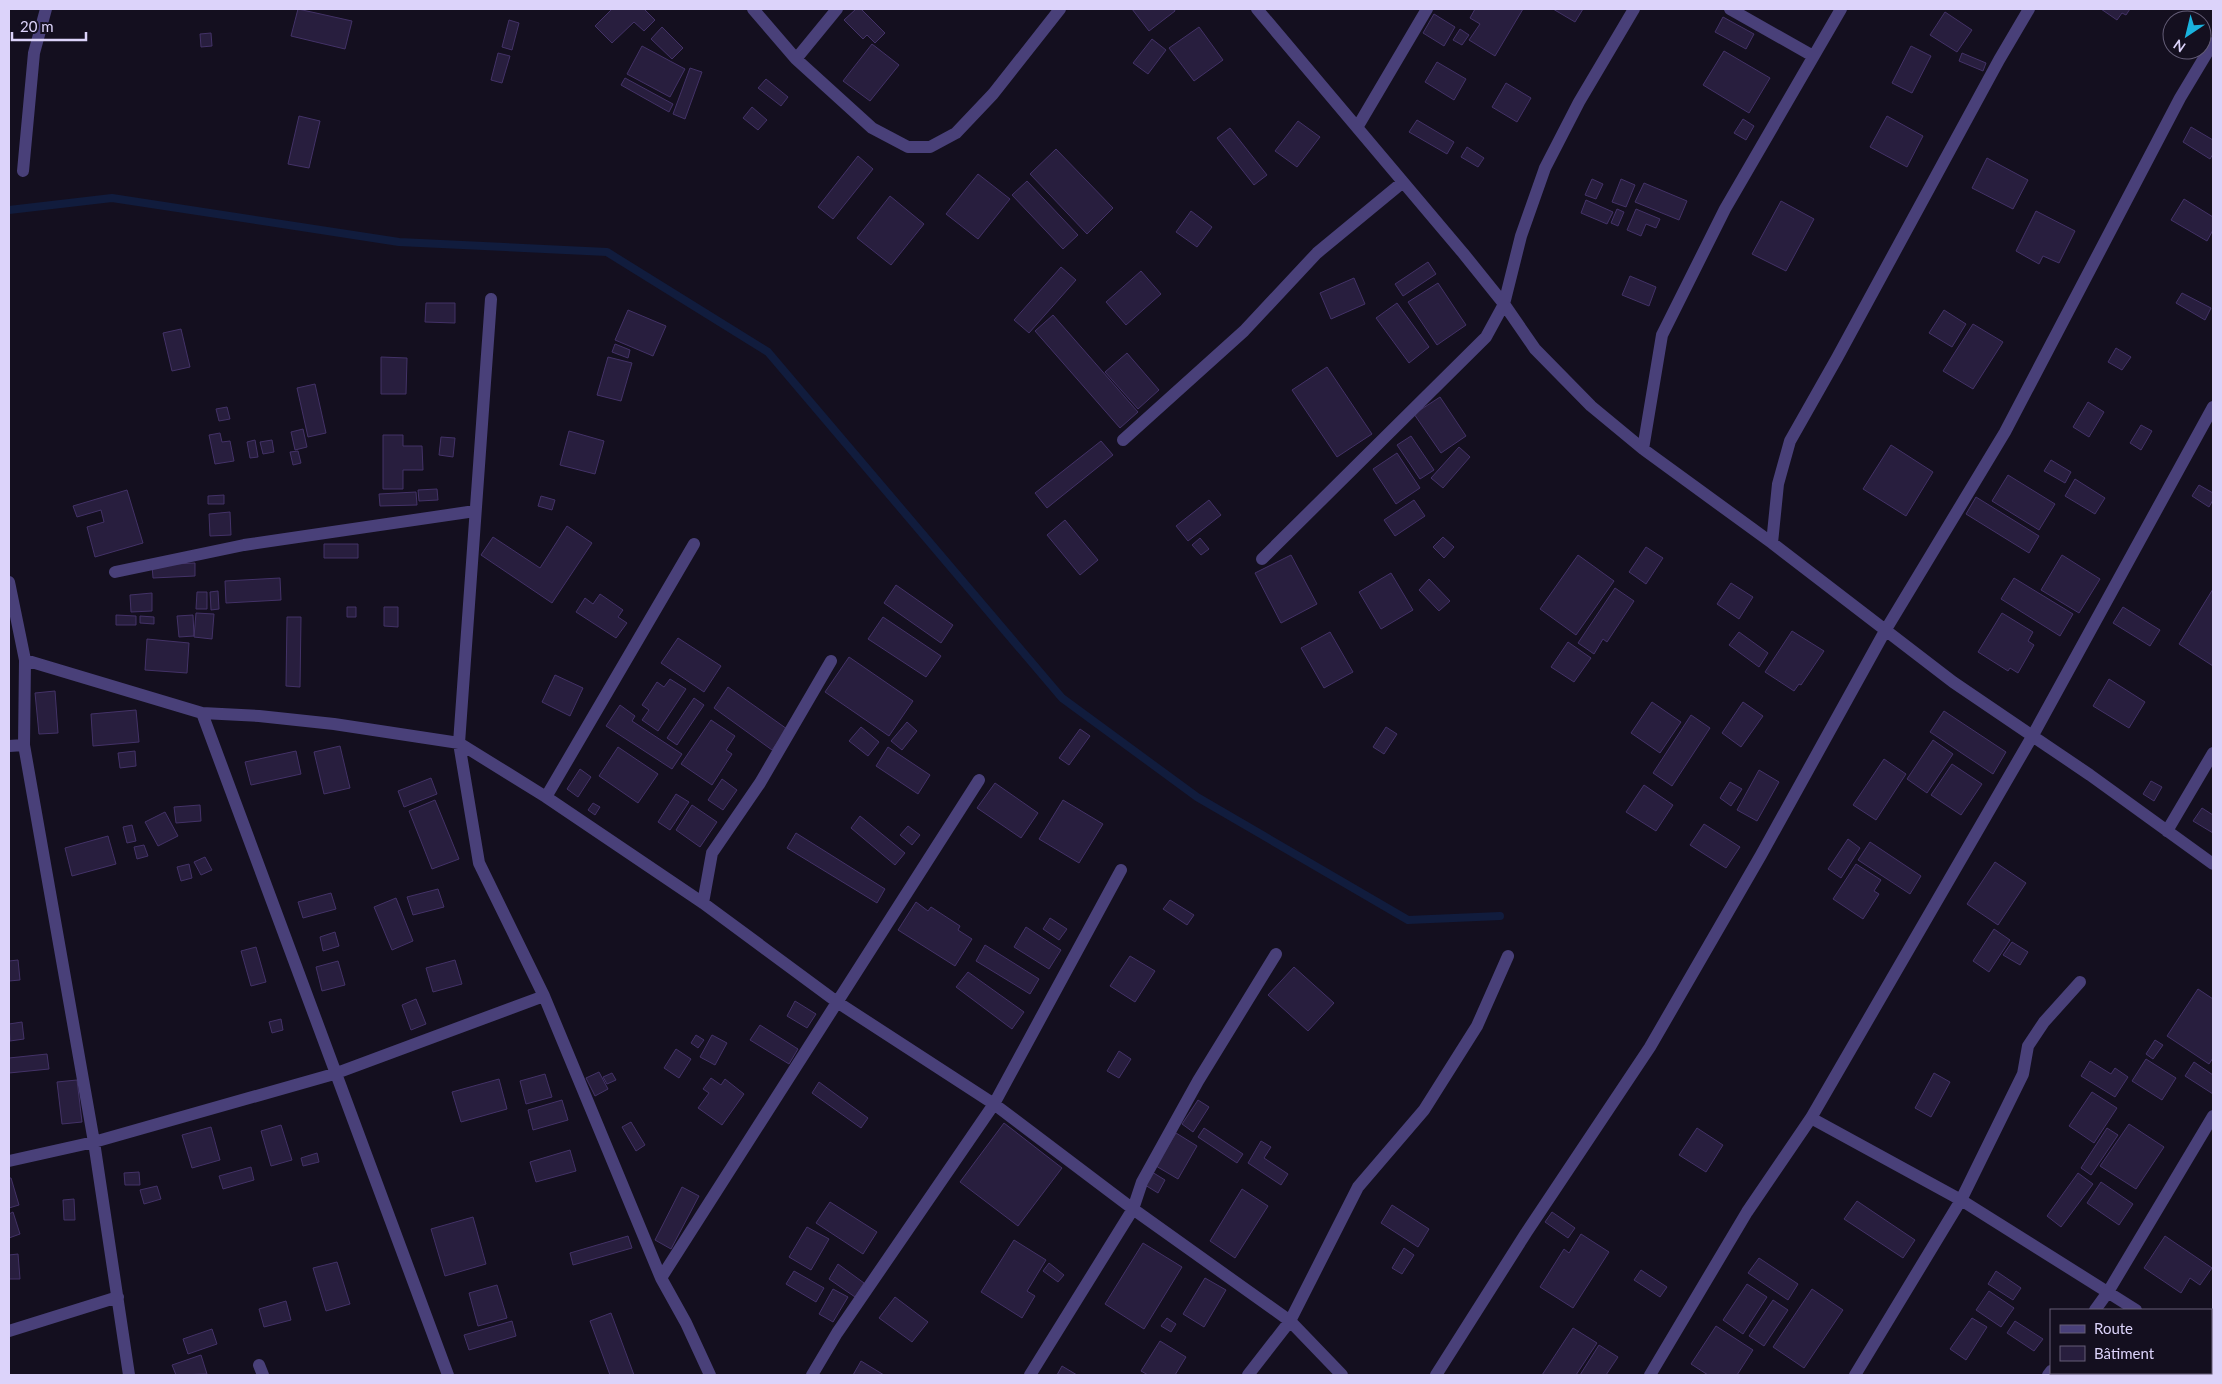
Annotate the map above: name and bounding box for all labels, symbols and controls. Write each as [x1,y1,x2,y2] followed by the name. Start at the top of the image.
[12,10,86,42] scale bar
[2162,10,2212,60] north arrow
[20,17,54,35] text: 20 m
[2170,36,2189,56] text: N
[2050,1309,2212,1374] legend
[2094,1319,2133,1337] text: Route
[2094,1344,2155,1362] text: Bâtiment

